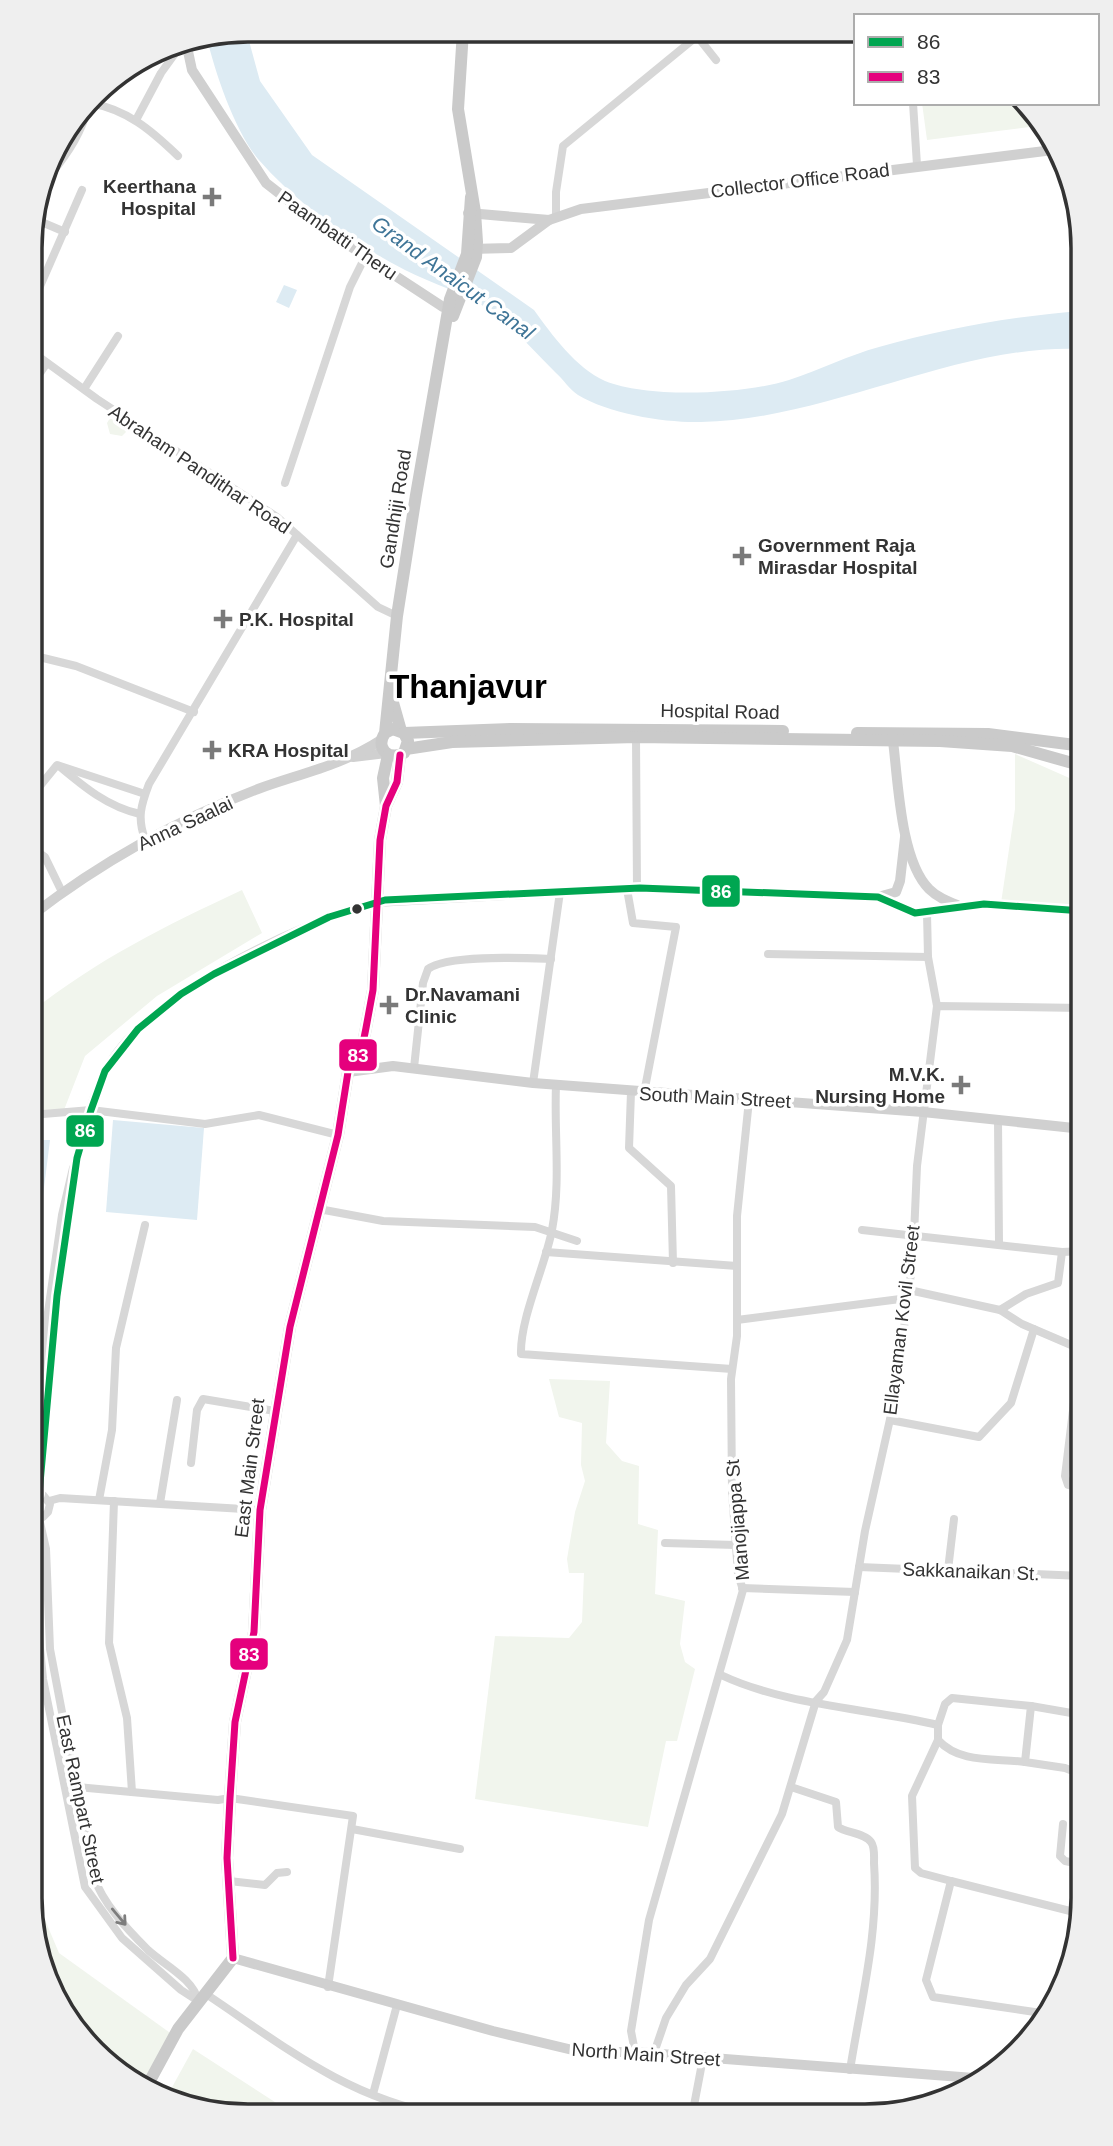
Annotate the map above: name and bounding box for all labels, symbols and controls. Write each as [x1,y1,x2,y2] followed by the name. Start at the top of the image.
[854,14,1099,105] legend
[917,30,940,53] text: 86
[917,65,940,88] text: 83
[709,159,891,202] street label: Collector Office Road
[103,176,196,219] place label: Keerthana Hospital
[202,187,222,207] marker: Keerthana Hospital
[274,187,401,284] street label: Paambatti Theru
[368,211,540,345] water label: Grand Anaicut Canal
[105,401,294,538] street label: Abraham Pandithar Road
[376,448,415,570] street label: Gandhiji Road
[758,535,917,578] place label: Government Raja Mirasdar Hospital
[732,546,752,566] marker: Government Raja Mirasdar Hospital
[213,609,233,629] marker: P.K. Hospital
[239,609,354,630] place label: P.K. Hospital
[389,668,547,705] district label: Thanjavur
[660,700,780,723] street label: Hospital Road
[202,740,222,760] marker: KRA Hospital
[228,740,349,761] place label: KRA Hospital
[134,792,236,855] street label: Anna Saalai
[701,874,741,908] line badge: 86
[710,881,732,902] text: 86
[350,902,364,916] unlabelled marker
[405,984,520,1027] place label: Dr.Navamani Clinic
[379,995,399,1015] marker: Dr.Navamani Clinic
[338,1038,378,1072] line badge: 83
[347,1045,369,1066] text: 83
[815,1064,945,1107] place label: M.V.K. Nursing Home
[951,1075,971,1095] marker: M.V.K. Nursing Home
[638,1083,792,1112] street label: South Main Street
[65,1114,105,1148] line badge: 86
[74,1120,96,1141] text: 86
[879,1223,924,1416] street label: Ellayaman Kovil Street
[231,1396,269,1539] street label: East Main Street
[722,1458,753,1581] street label: Manojiappa St
[902,1559,1040,1584] street label: Sakkanaikan St.
[229,1637,269,1671] line badge: 83
[238,1644,260,1665] text: 83
[52,1713,109,1886] street label: East Rampart Street
[111,1907,127,1925] one-way arrow
[571,2039,722,2070] street label: North Main Street

